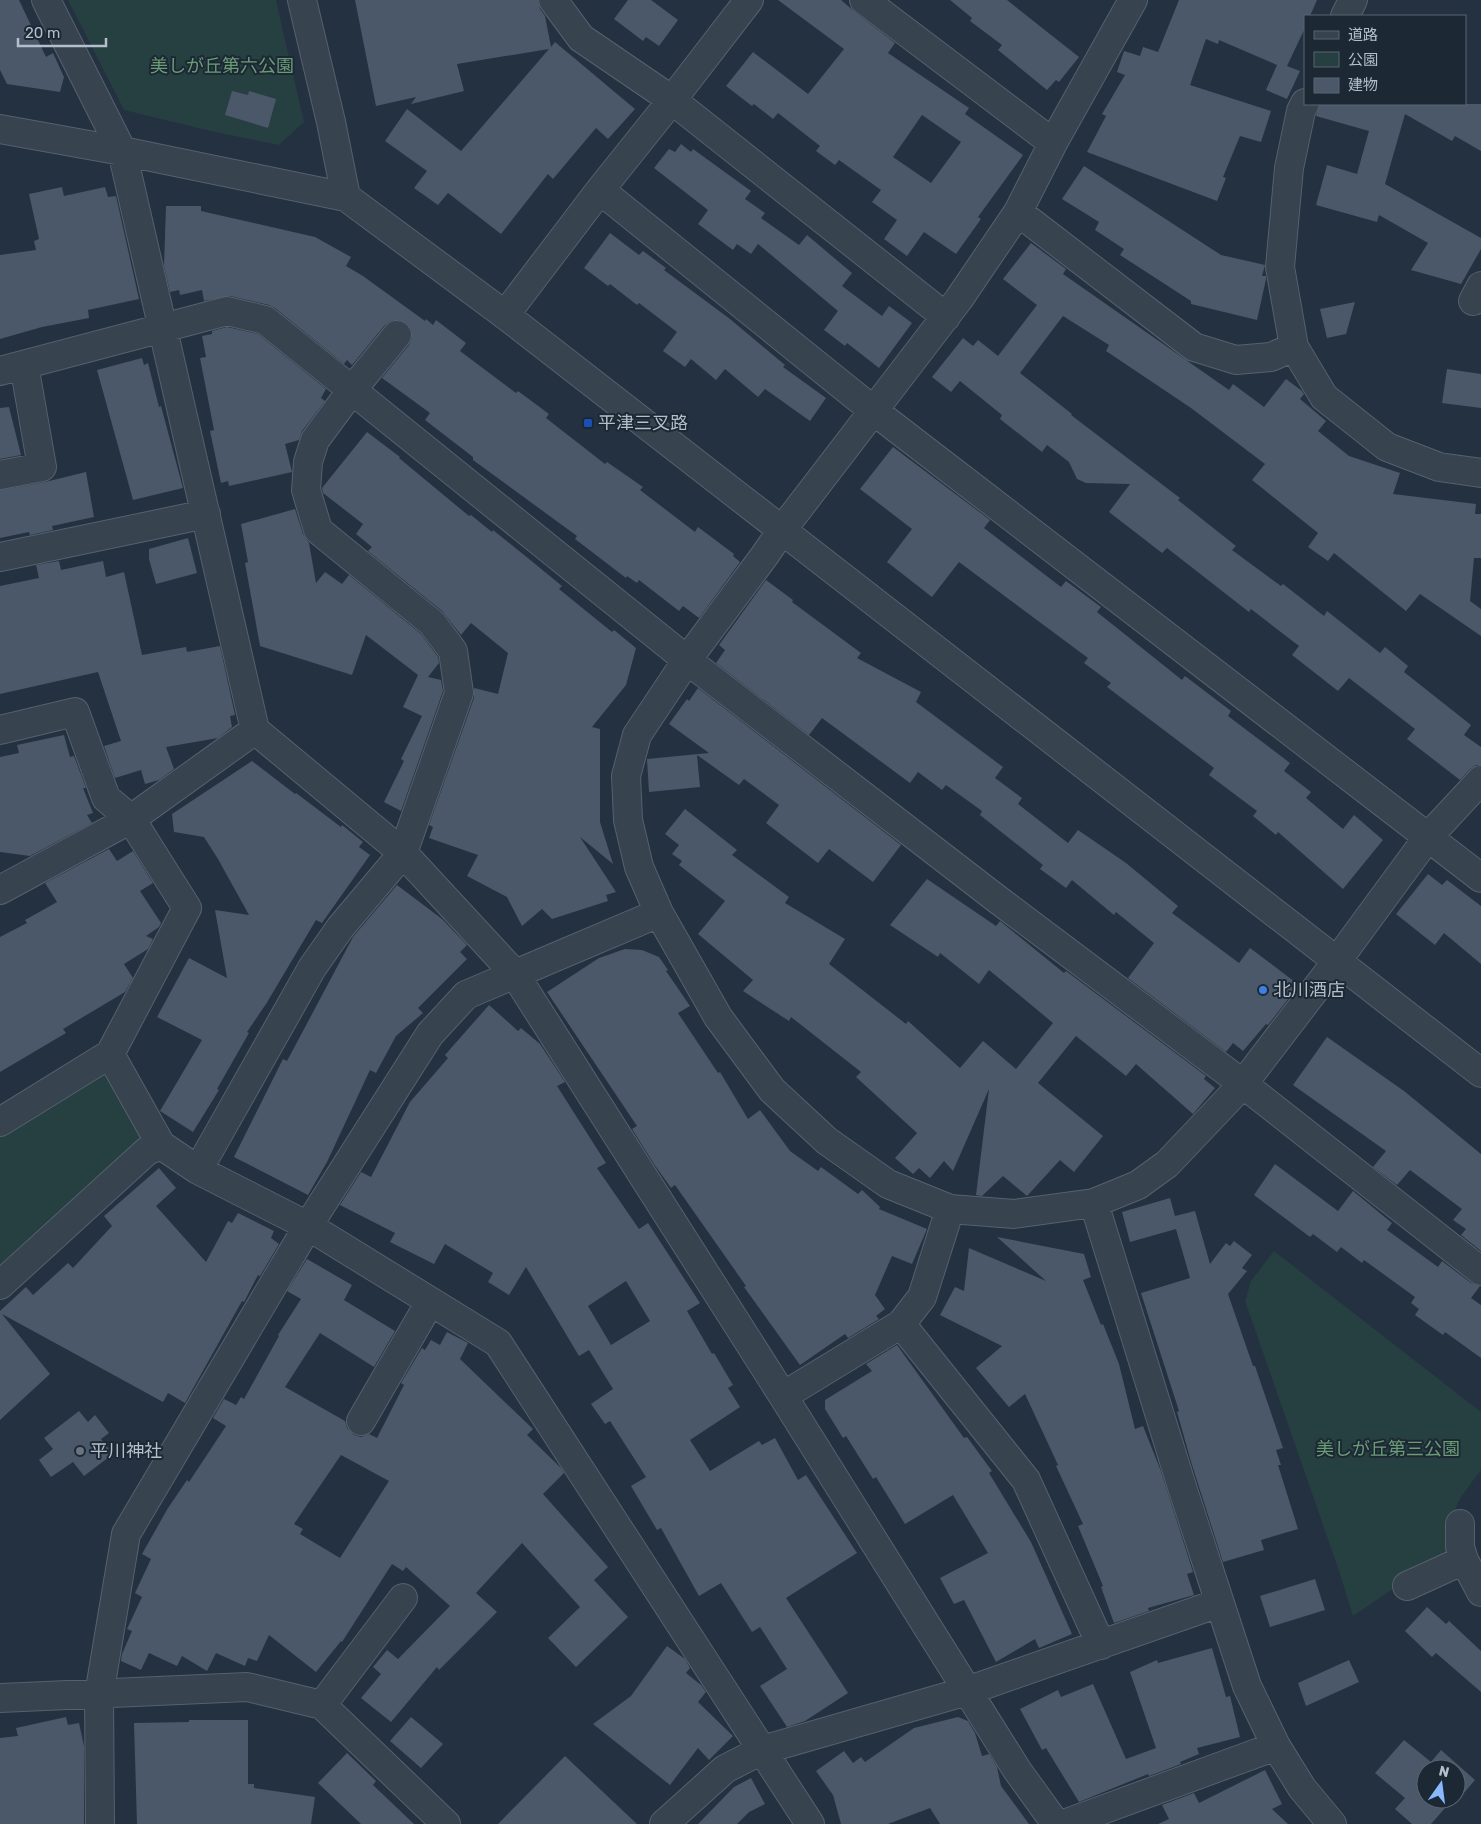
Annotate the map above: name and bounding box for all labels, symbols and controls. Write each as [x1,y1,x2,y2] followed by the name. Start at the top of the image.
[18,15,105,47] scale bar
[1304,15,1466,105] legend
[25,24,60,42] text: 20 m
[1348,26,1378,44] text: 道路
[1348,51,1378,69] text: 公園
[150,55,294,77] park label: 美しが丘第六公園
[1348,76,1378,94] text: 建物
[598,412,688,434] place label: 平津三叉路
[582,417,594,429] marker: 平津三叉路
[1273,979,1345,1001] place label: 北川酒店
[1257,984,1269,996] marker: 北川酒店
[1316,1438,1460,1460] park label: 美しが丘第三公園
[90,1440,162,1462] place label: 平川神社
[74,1445,86,1457] marker: 平川神社
[1416,1759,1466,1809] north arrow
[1437,1762,1451,1781] text: N

